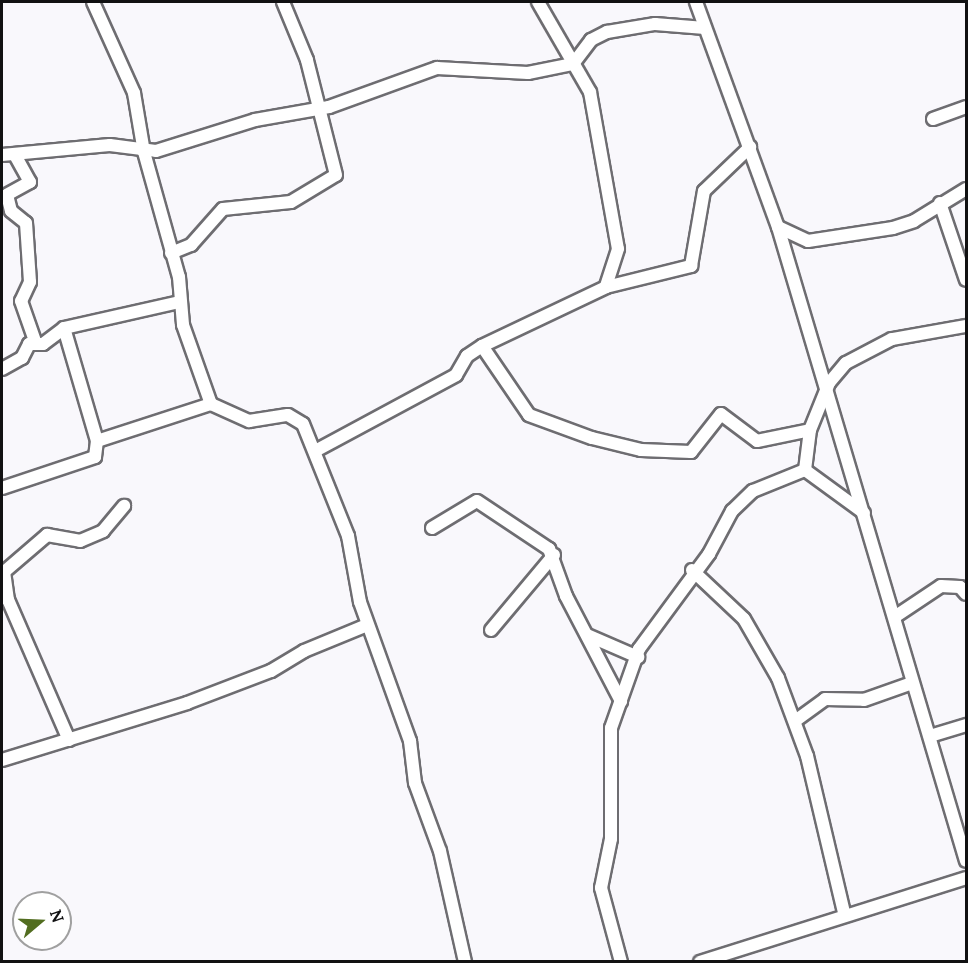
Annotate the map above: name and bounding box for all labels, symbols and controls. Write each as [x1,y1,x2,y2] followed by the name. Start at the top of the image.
[12,891,72,951] north arrow
[46,907,69,925] text: N

